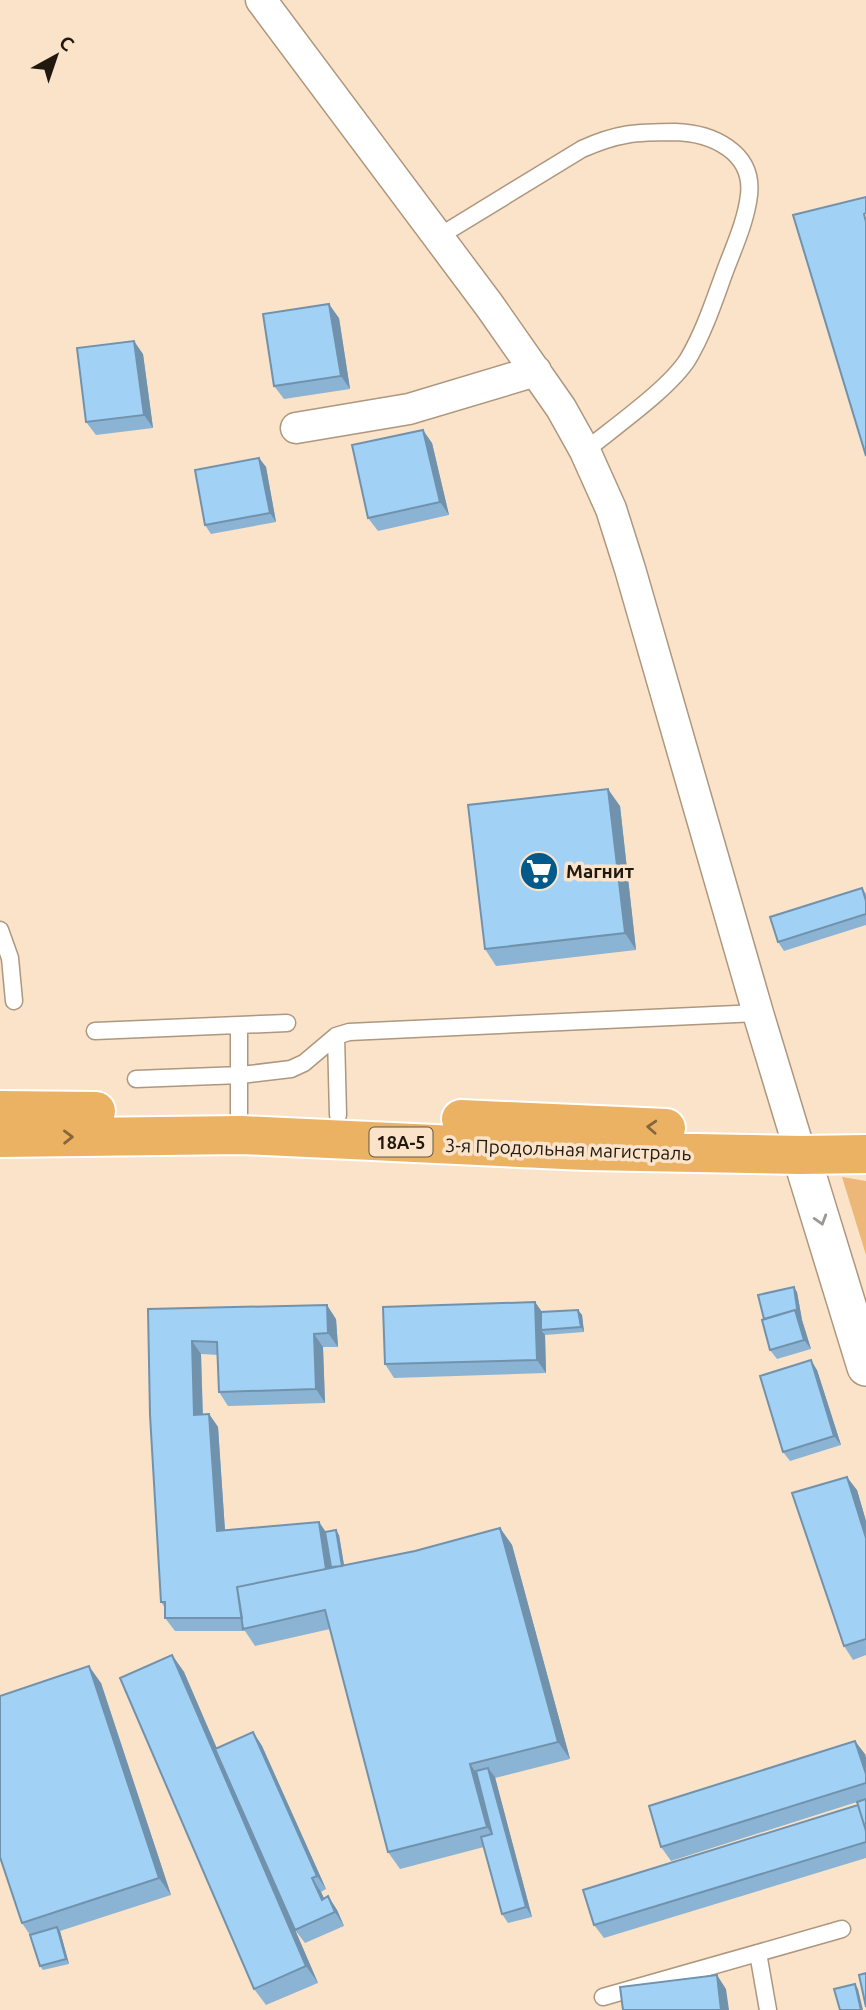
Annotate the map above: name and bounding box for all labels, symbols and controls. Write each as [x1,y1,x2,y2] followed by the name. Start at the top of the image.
[21,21,91,91] north arrow
[55,31,79,55] text: С
[518,850,560,892] supermarket icon: Магнит
[566,860,634,882] place label: Магнит
[647,1120,658,1135] one-way arrow
[370,1128,432,1156] road number: 18А-5
[63,1129,74,1145] one-way arrow
[444,1134,692,1164] street label: 3-я Продольная магистраль
[812,1214,827,1226] one-way arrow

